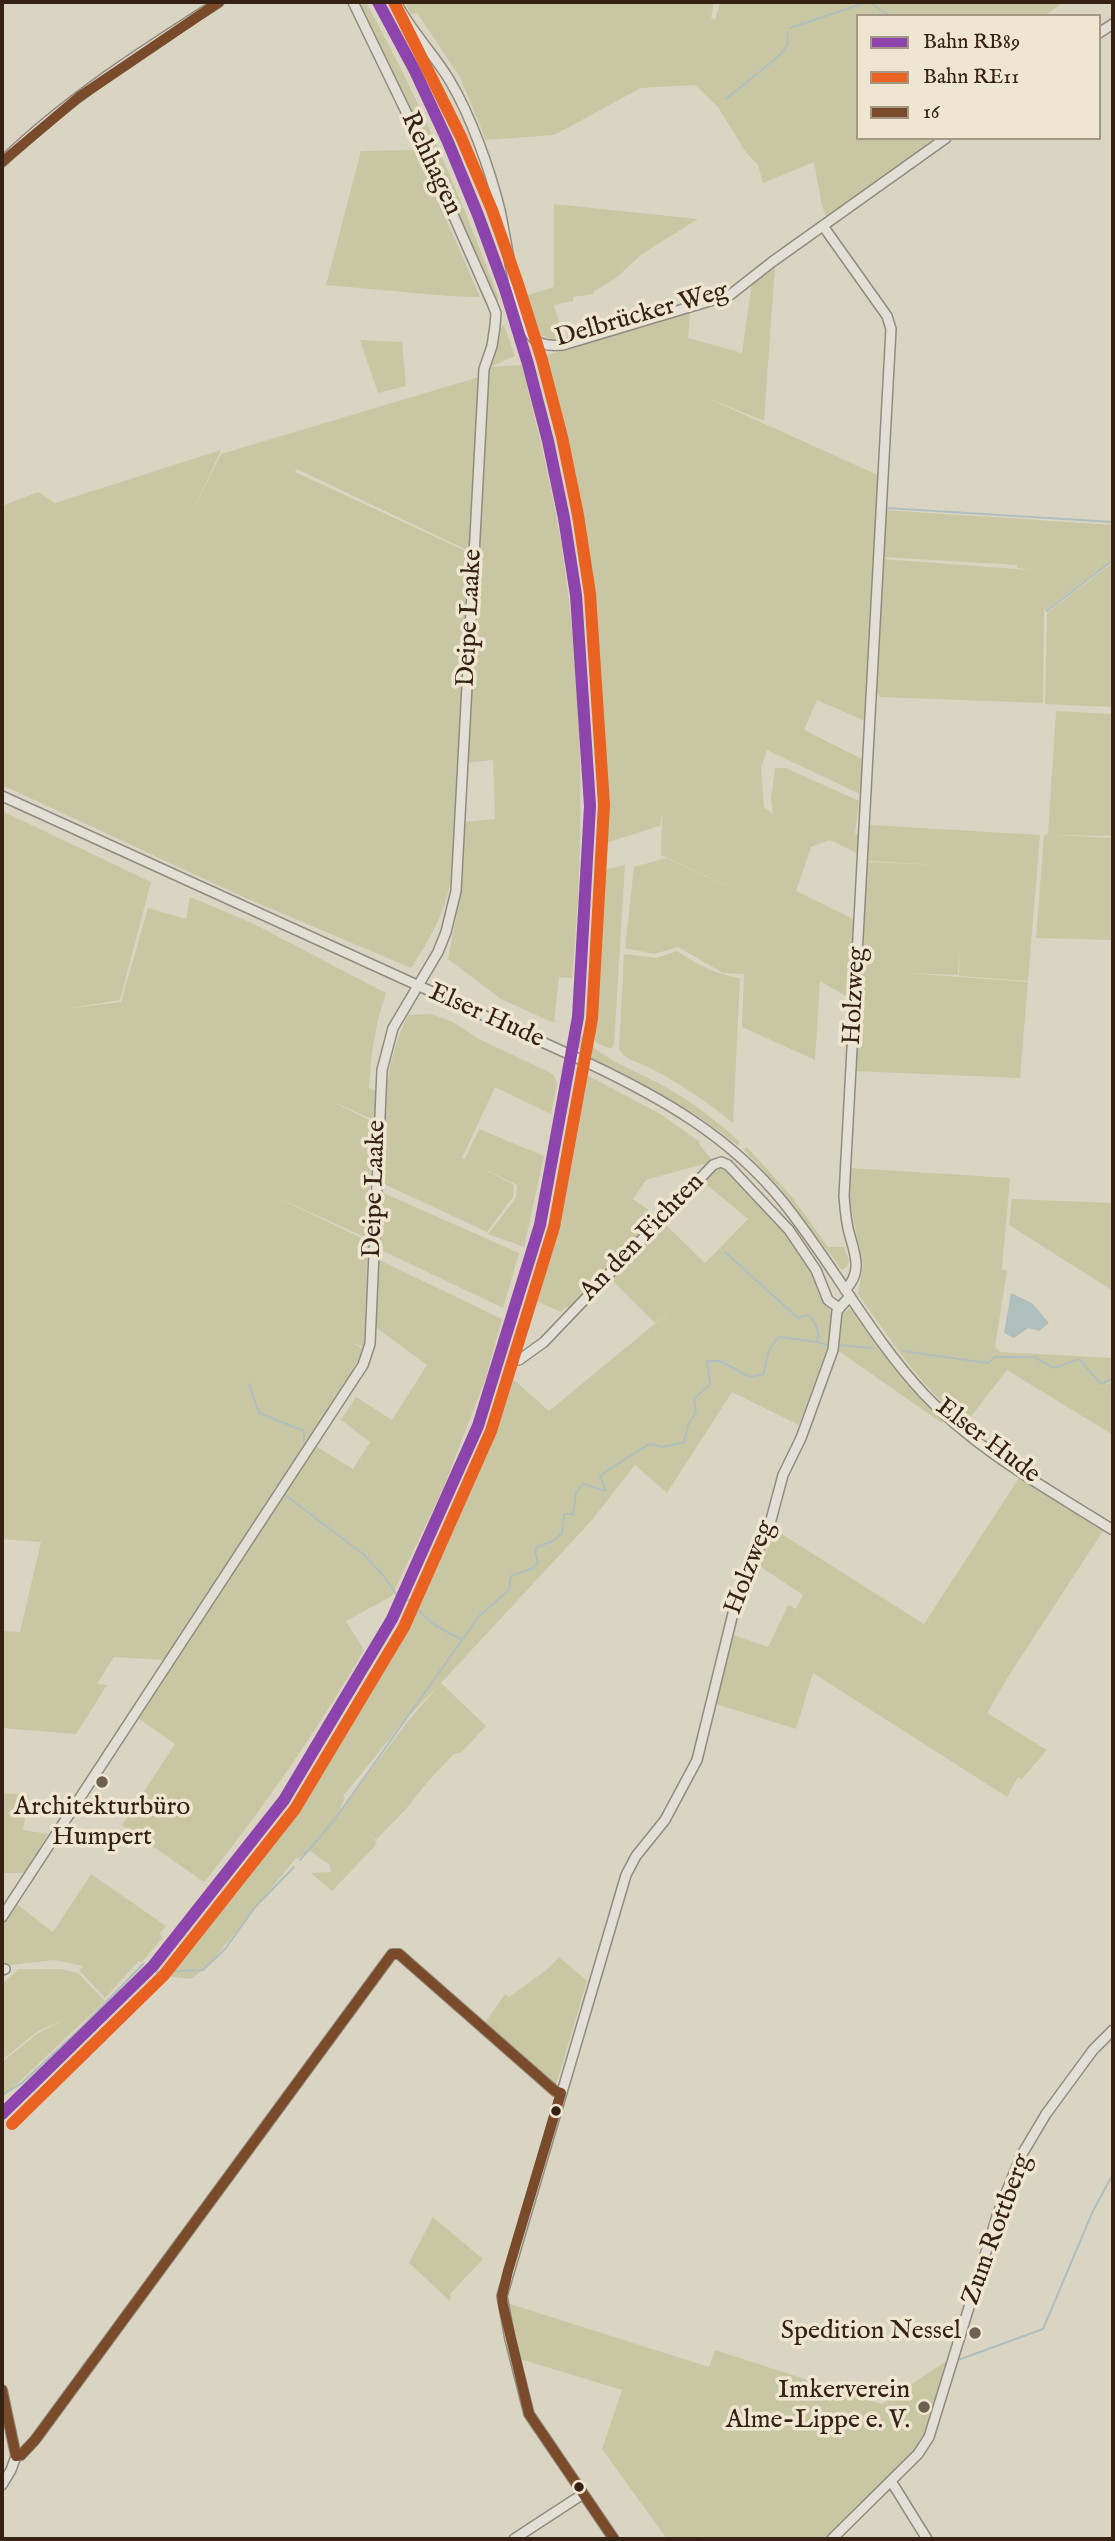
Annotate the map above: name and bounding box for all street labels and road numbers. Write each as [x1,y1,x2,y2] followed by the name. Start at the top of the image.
[393,107,467,221] street label: Rehhagen
[552,276,732,356] street label: Delbrücker Weg
[452,548,490,688] street label: Deipe Laake
[838,946,874,1046] street label: Holzweg
[424,978,548,1056] street label: Elser Hude
[358,1119,394,1259] street label: Deipe Laake
[574,1168,712,1308] street label: An den Fichten
[929,1393,1045,1491] street label: Elser Hude
[719,1517,783,1619] street label: Holzweg
[956,2150,1040,2310] street label: Zum Rottberg

